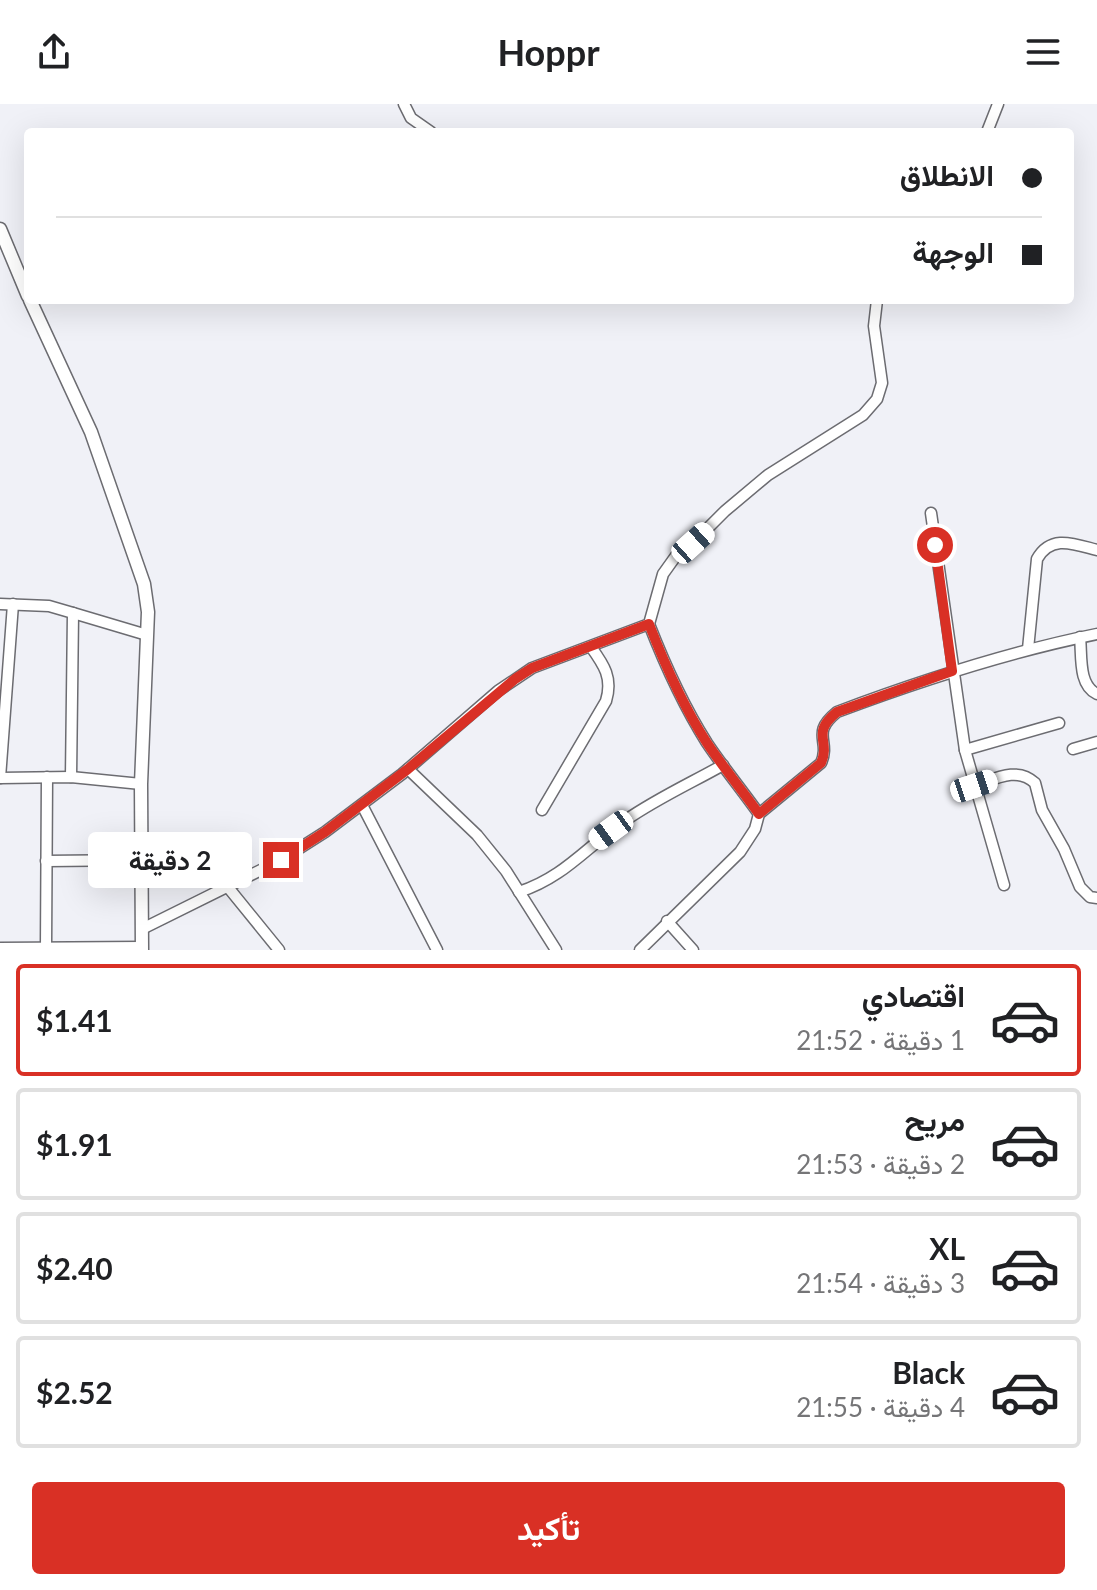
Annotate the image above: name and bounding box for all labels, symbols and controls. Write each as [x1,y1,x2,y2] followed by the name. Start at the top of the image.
[32,30,76,74] icon: share
[497,30,600,74] text: Hoppr
[1021,30,1065,74] icon: menu
[900,156,994,192] text: الانطلاق
[912,233,994,269] text: الوجهة
[667,518,719,568] car
[917,527,953,563] route start
[947,767,1001,805] car
[585,806,637,854] car
[89,832,253,888] callout: 2 دقيقة
[263,842,299,878] route end
[129,844,211,876] text: 2 دقيقة
[862,977,965,1013] text: اقتصادي
[989,984,1061,1056] icon: car
[36,1002,113,1038] text: $1.41
[796,1024,965,1056] text: 1 دقيقة · 21:52
[905,1101,965,1137] text: مريح
[989,1108,1061,1180] icon: car
[36,1126,113,1162] text: $1.91
[796,1148,965,1180] text: 2 دقيقة · 21:53
[929,1230,965,1266] text: XL
[989,1232,1061,1304] icon: car
[36,1250,113,1286] text: $2.40
[796,1267,965,1299] text: 3 دقيقة · 21:54
[892,1354,965,1390] text: Black
[989,1356,1061,1428] icon: car
[36,1374,113,1410] text: $2.52
[796,1391,965,1423] text: 4 دقيقة · 21:55
[32,1482,1065,1574] button: تأكيد

